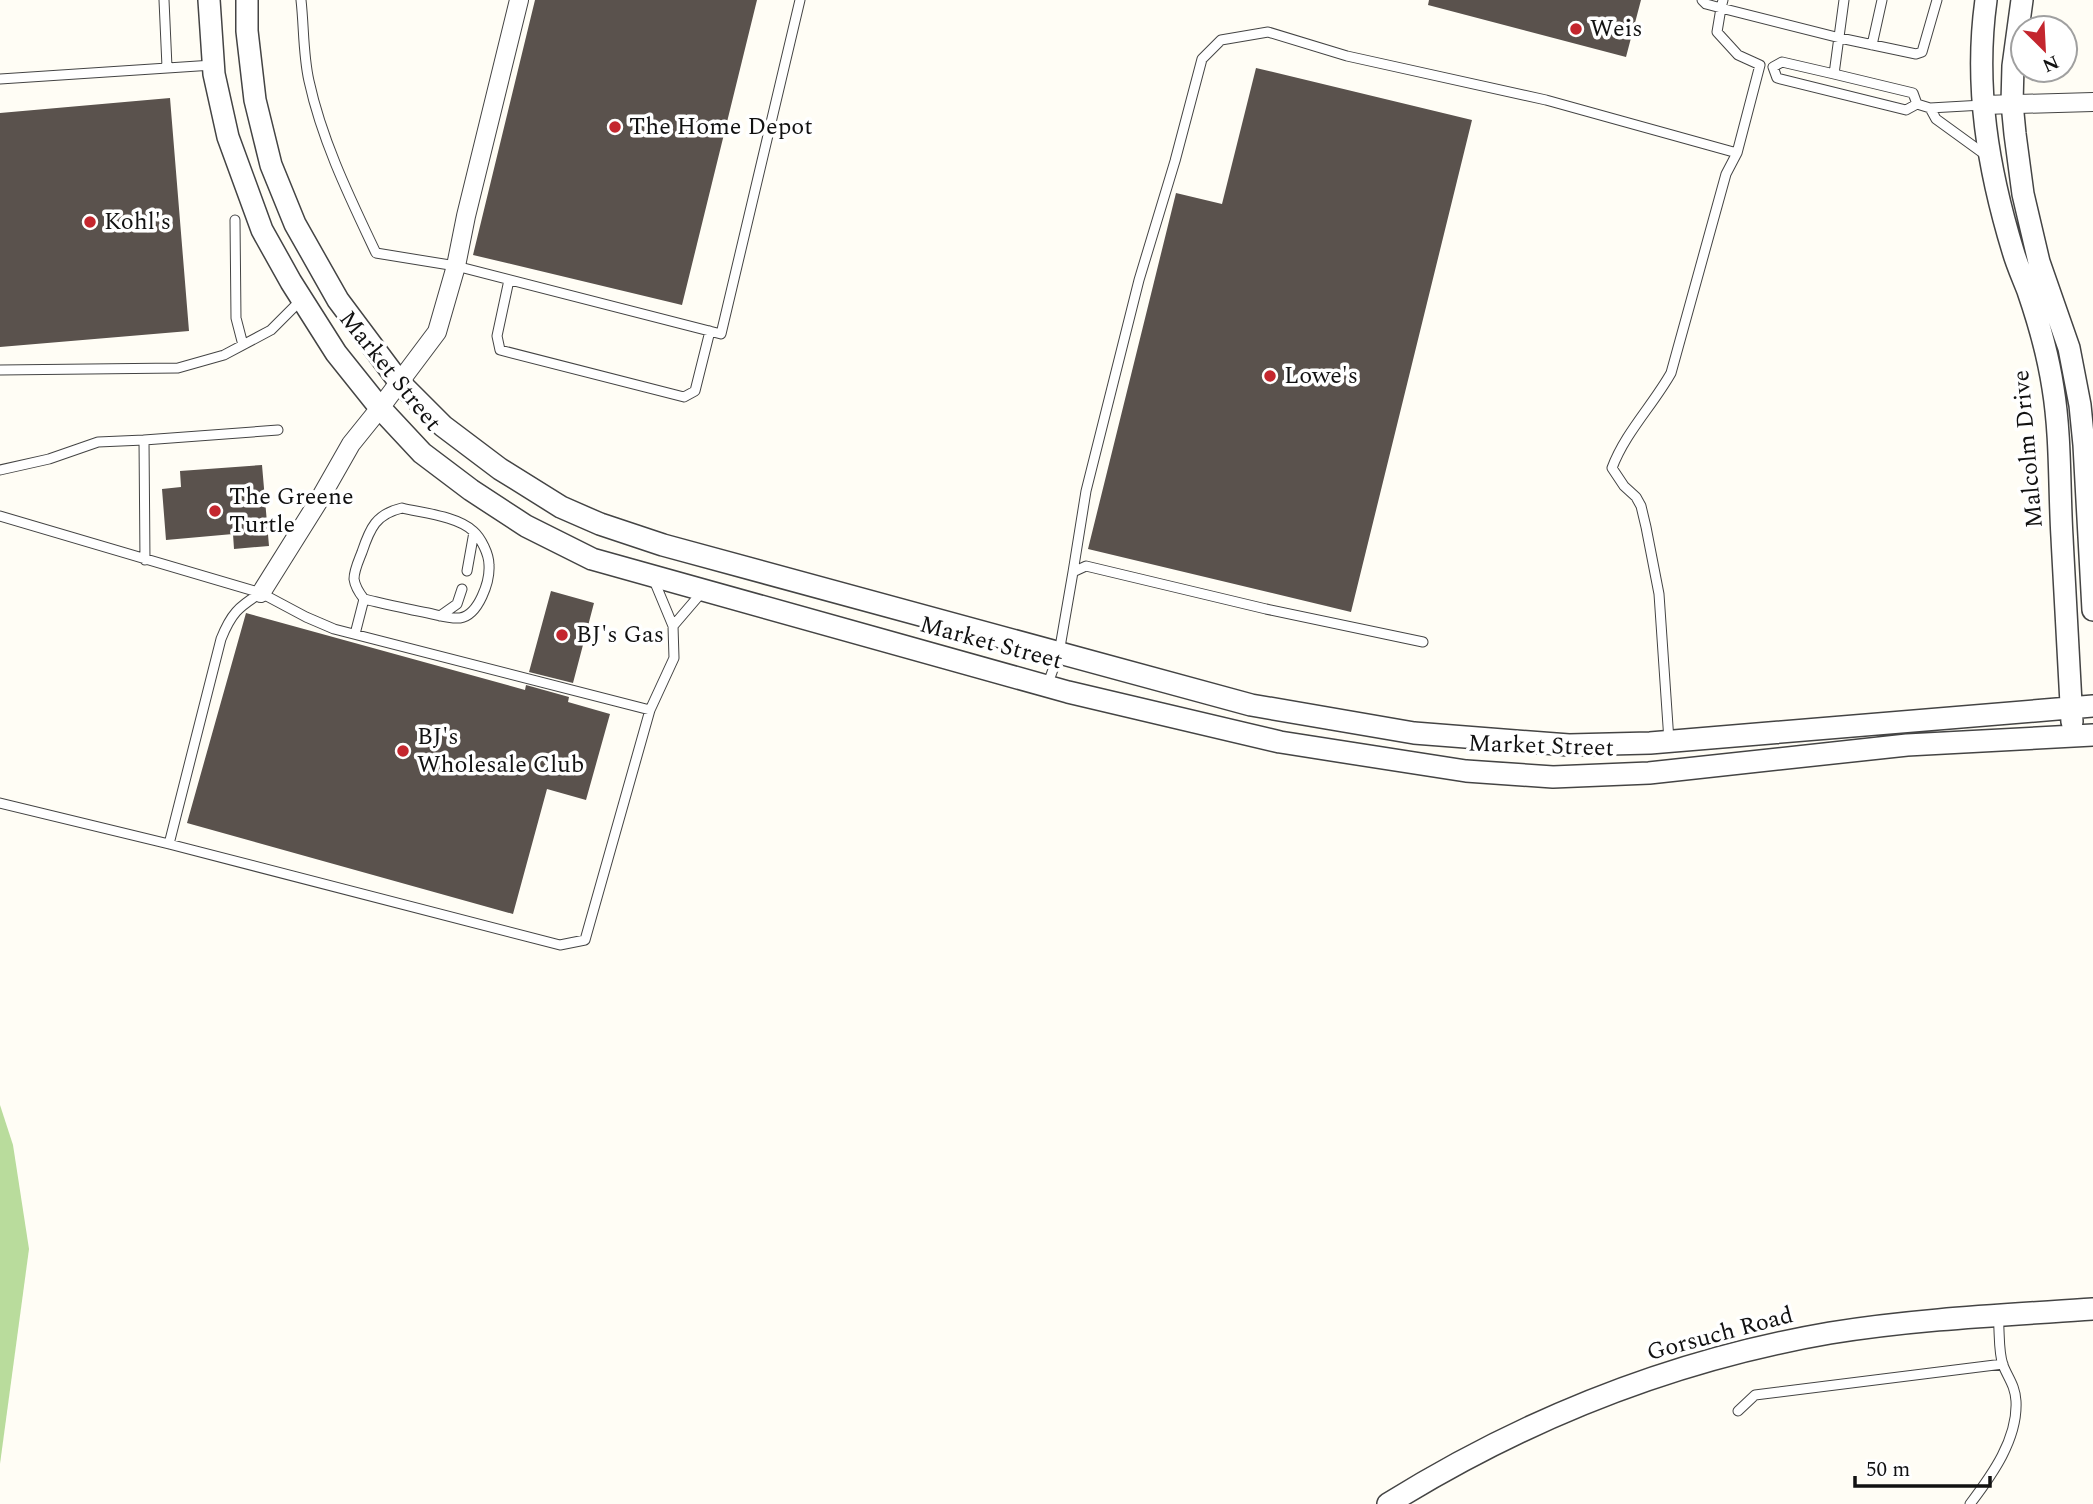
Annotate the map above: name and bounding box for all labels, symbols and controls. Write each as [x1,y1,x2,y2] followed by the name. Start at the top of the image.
[1590,11,1643,47] place label: Weis
[2009,14,2079,84] north arrow
[1568,21,1584,37] marker: Weis
[2037,47,2063,80] text: N
[629,109,813,145] place label: The Home Depot
[607,119,623,135] marker: The Home Depot
[104,204,171,240] place label: Kohl's
[82,214,98,230] marker: Kohl's
[330,303,450,439] street label: Market Street
[1284,358,1358,394] place label: Lowe's
[1262,368,1278,384] marker: Lowe's
[2003,368,2053,530] street label: Malcolm Drive
[229,479,354,543] place label: The Greene Turtle
[207,503,223,519] marker: The Greene Turtle
[916,607,1066,679] street label: Market Street
[576,617,664,653] place label: BJ's Gas
[554,627,570,643] marker: BJ's Gas
[417,719,584,783] place label: BJ's Wholesale Club
[1467,725,1615,767] street label: Market Street
[395,743,411,759] marker: BJ's Wholesale Club
[1643,1297,1797,1371] street label: Gorsuch Road
[1855,1444,1990,1488] scale bar
[1866,1454,1910,1486] text: 50 m

